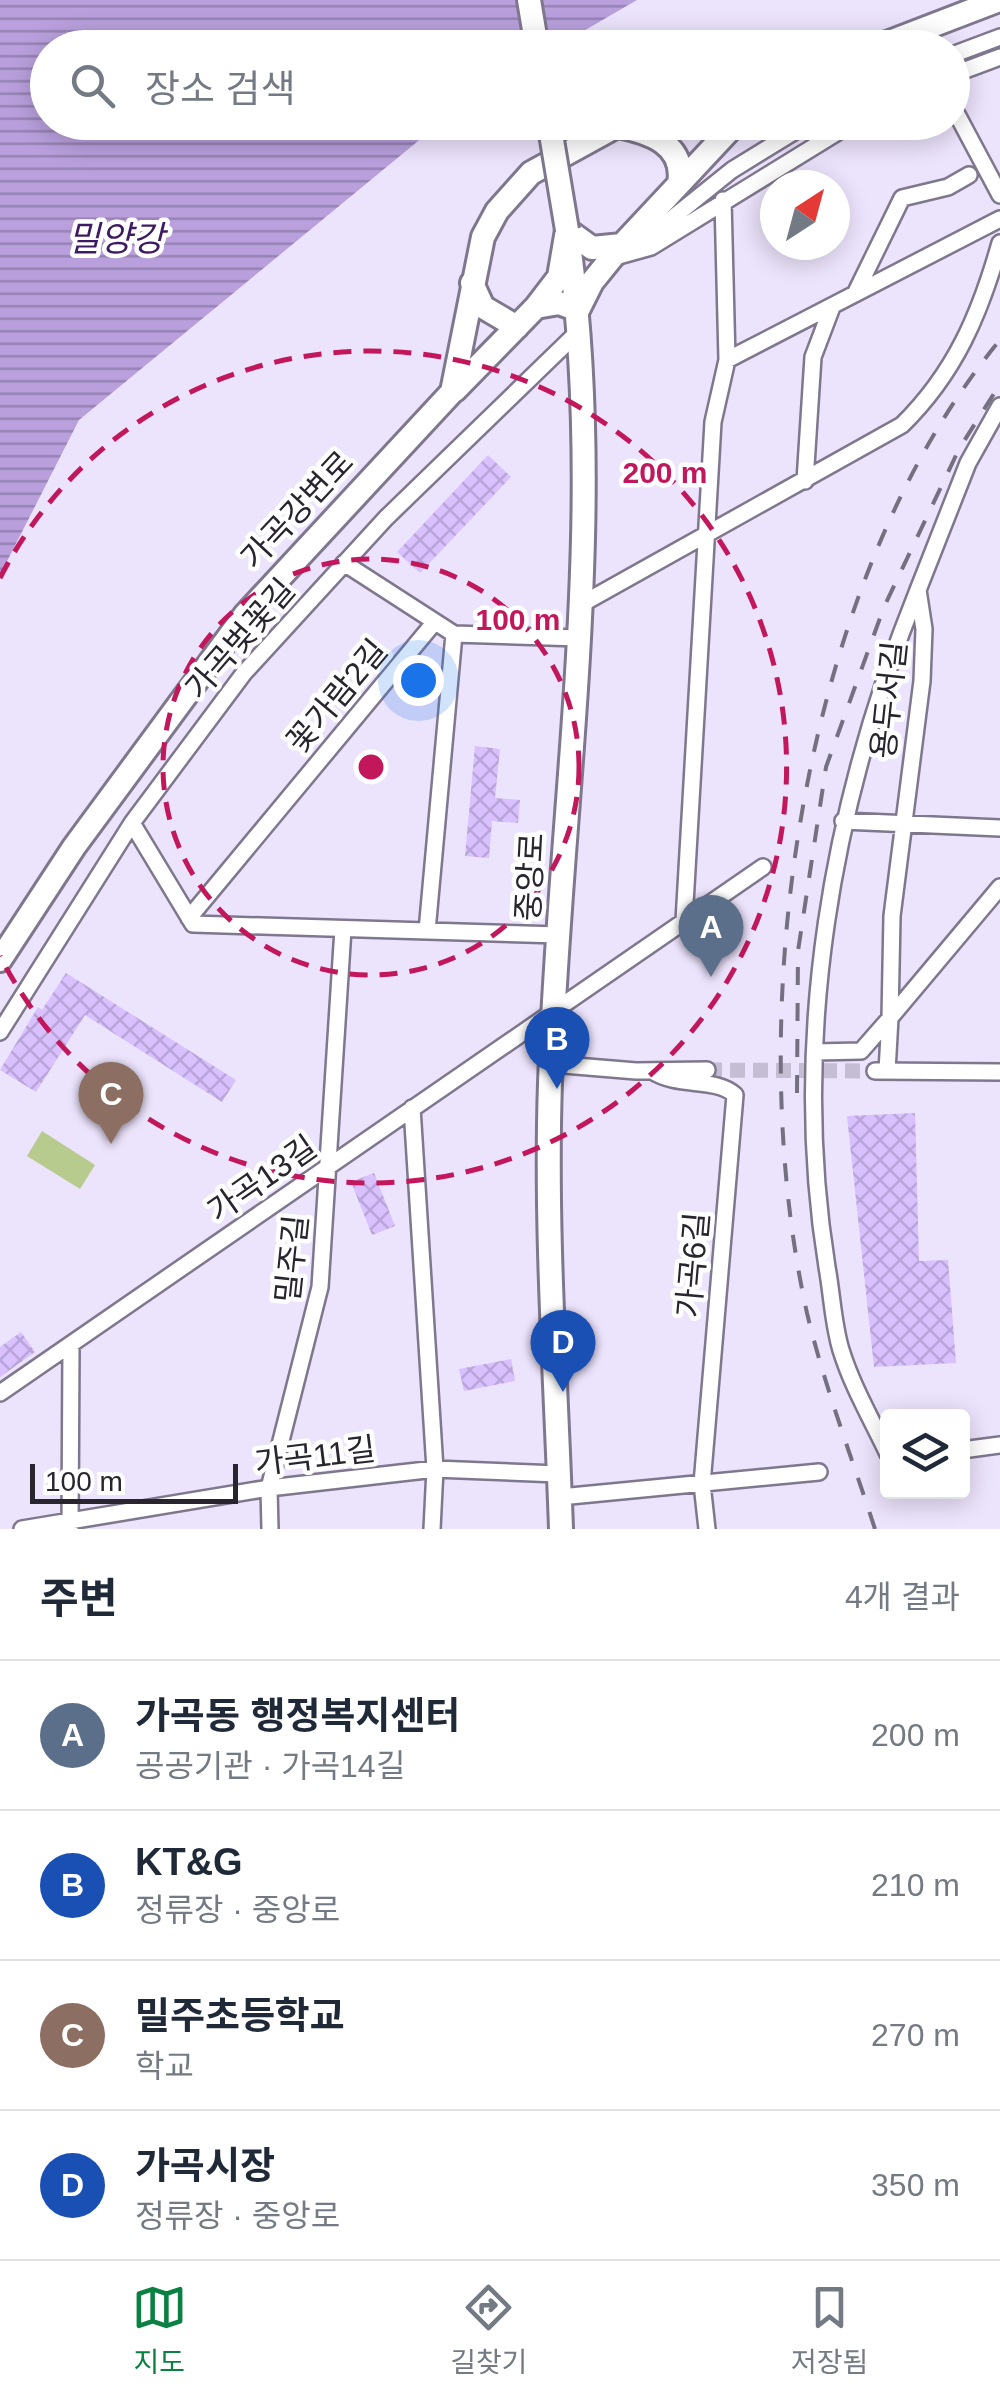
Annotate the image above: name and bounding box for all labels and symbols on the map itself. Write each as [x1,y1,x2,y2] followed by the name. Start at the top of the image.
[760,170,850,260] north arrow
[68,219,169,258] water label: 밀양강
[234,444,360,576] street label: 가곡강변로
[622,456,708,489] text: 200 m
[178,572,302,706] street label: 가곡벚꽃길
[475,603,561,636] text: 100 m
[280,633,394,759] street label: 꽃가람2길
[865,640,913,760] street label: 용두서길
[393,655,444,706] your location
[353,749,389,785] centre of rings
[510,832,550,922] street label: 중앙로
[678,894,744,977] pin: A
[524,1006,590,1089] pin: B
[78,1062,144,1144] pin: C
[201,1129,323,1229] street label: 가곡13길
[670,1211,716,1319] street label: 가곡6길
[269,1213,315,1305] street label: 밀주길
[530,1310,596,1392] pin: D
[252,1431,378,1481] street label: 가곡11길
[30,1459,238,1504] scale bar

